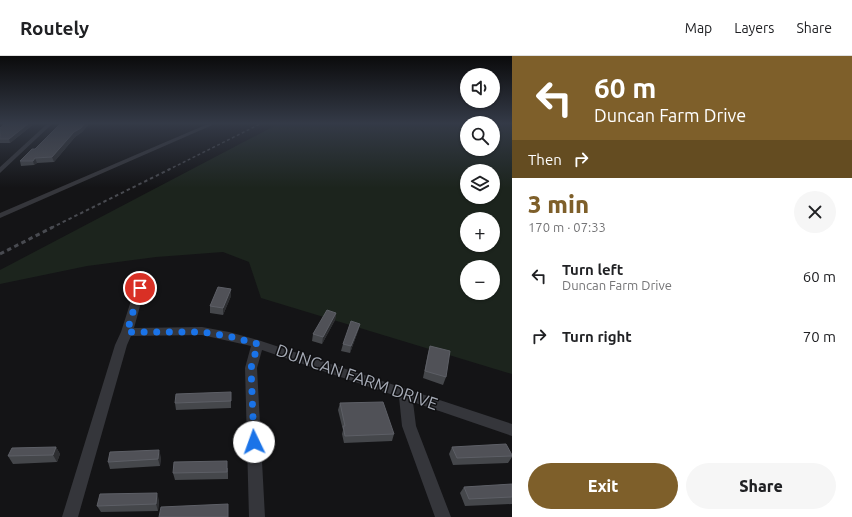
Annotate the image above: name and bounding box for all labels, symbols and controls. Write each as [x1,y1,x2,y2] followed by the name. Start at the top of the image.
[20,17,89,39] text: Routely
[685,20,712,36] text: Map
[734,20,774,36] text: Layers
[796,20,832,36] text: Share
[460,68,500,300] map controls
[460,68,500,108] button: sound
[528,72,580,124] icon: left
[594,72,656,103] text: 60 m
[594,105,746,125] text: Duncan Farm Drive
[460,116,500,156] button: search
[570,148,592,170] icon: right
[528,151,562,168] text: Then
[460,164,500,204] button: layers
[528,191,589,218] text: 3 min
[794,191,836,233] button: close
[460,212,500,252] button: +
[528,220,606,234] text: 170 m · 07:33
[460,260,500,300] button: −
[562,261,623,278] text: Turn left
[528,265,550,287] icon: left
[803,268,836,285] text: 60 m
[123,271,157,305] pin
[129,277,151,299] icon: arrive
[562,278,672,292] text: Duncan Farm Drive
[528,325,550,347] icon: right
[562,328,632,345] text: Turn right
[803,328,836,345] text: 70 m
[274,340,440,413] street label: DUNCAN FARM DRIVE
[233,421,275,463] position arrow
[528,463,678,509] button: Exit
[686,463,836,509] button: Share

